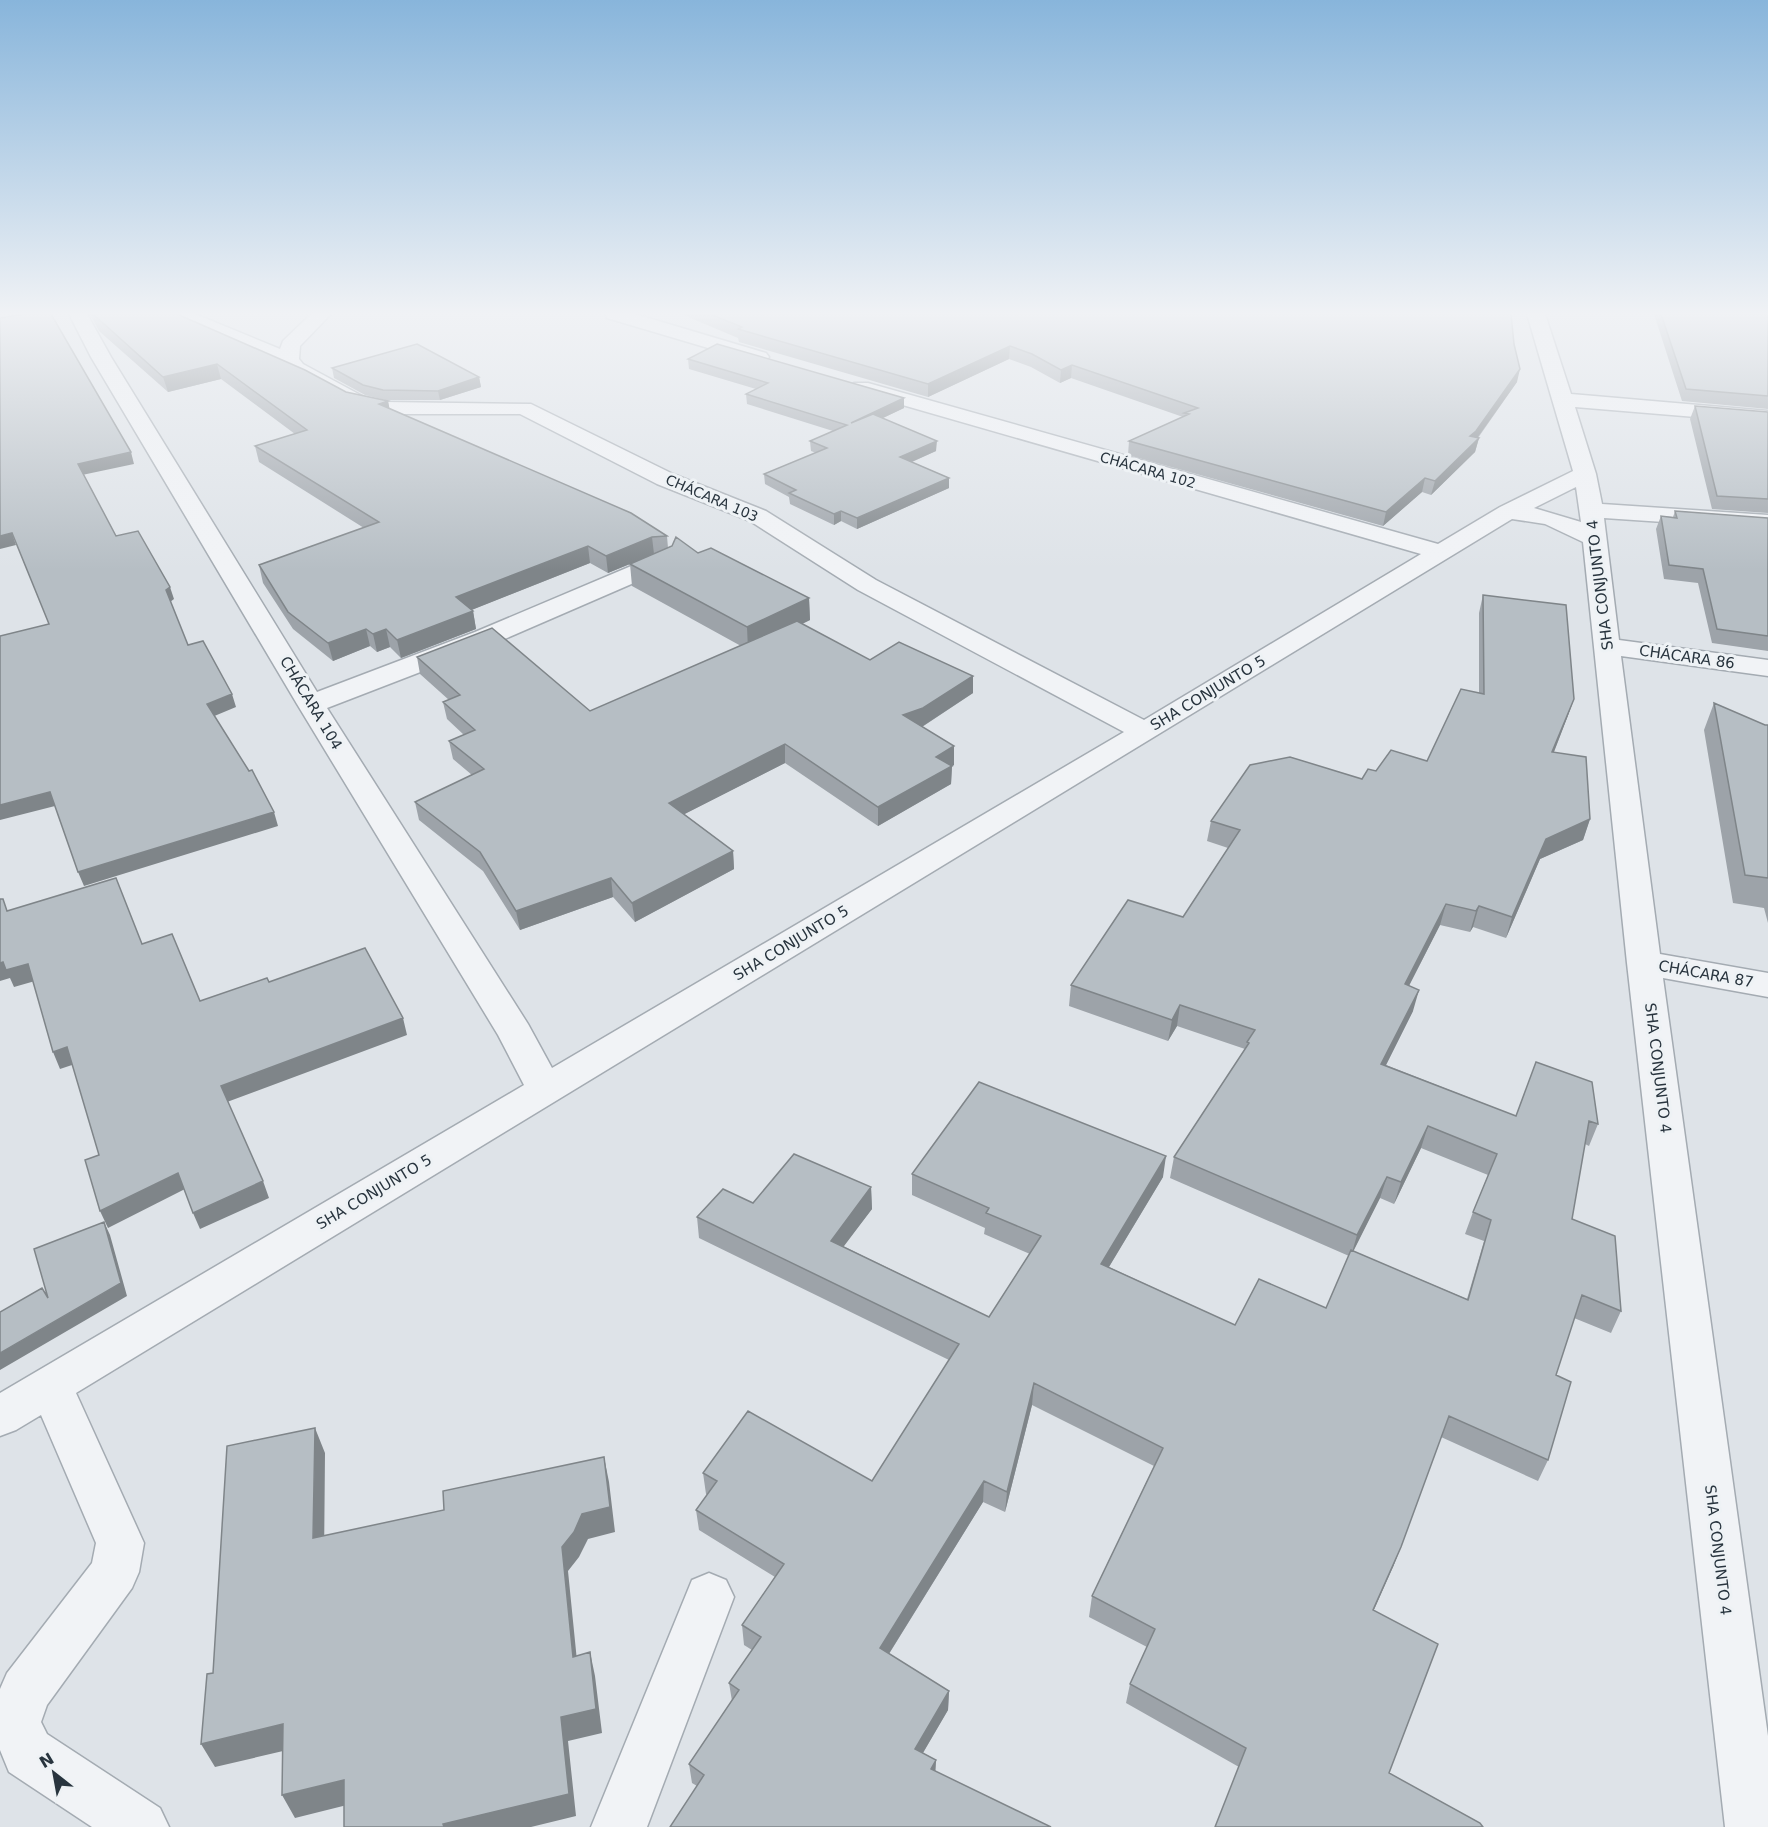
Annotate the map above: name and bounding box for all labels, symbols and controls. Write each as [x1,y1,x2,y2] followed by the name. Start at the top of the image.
[1098,449,1198,491] street label: CHÁCARA 102
[663,471,761,525] street label: CHÁCARA 103
[1583,519,1617,651] street label: SHA CONJUNTO 4
[1638,640,1736,673] street label: CHÁCARA 86
[1147,651,1269,735] street label: SHA CONJUNTO 5
[276,652,347,753] street label: CHÁCARA 104
[730,901,852,985] street label: SHA CONJUNTO 5
[1657,956,1755,991] street label: CHÁCARA 87
[1641,1002,1675,1134] street label: SHA CONJUNTO 4
[313,1150,435,1234] street label: SHA CONJUNTO 5
[1701,1484,1735,1616] street label: SHA CONJUNTO 4
[24,1743,84,1803] north arrow
[36,1749,57,1772] text: N

